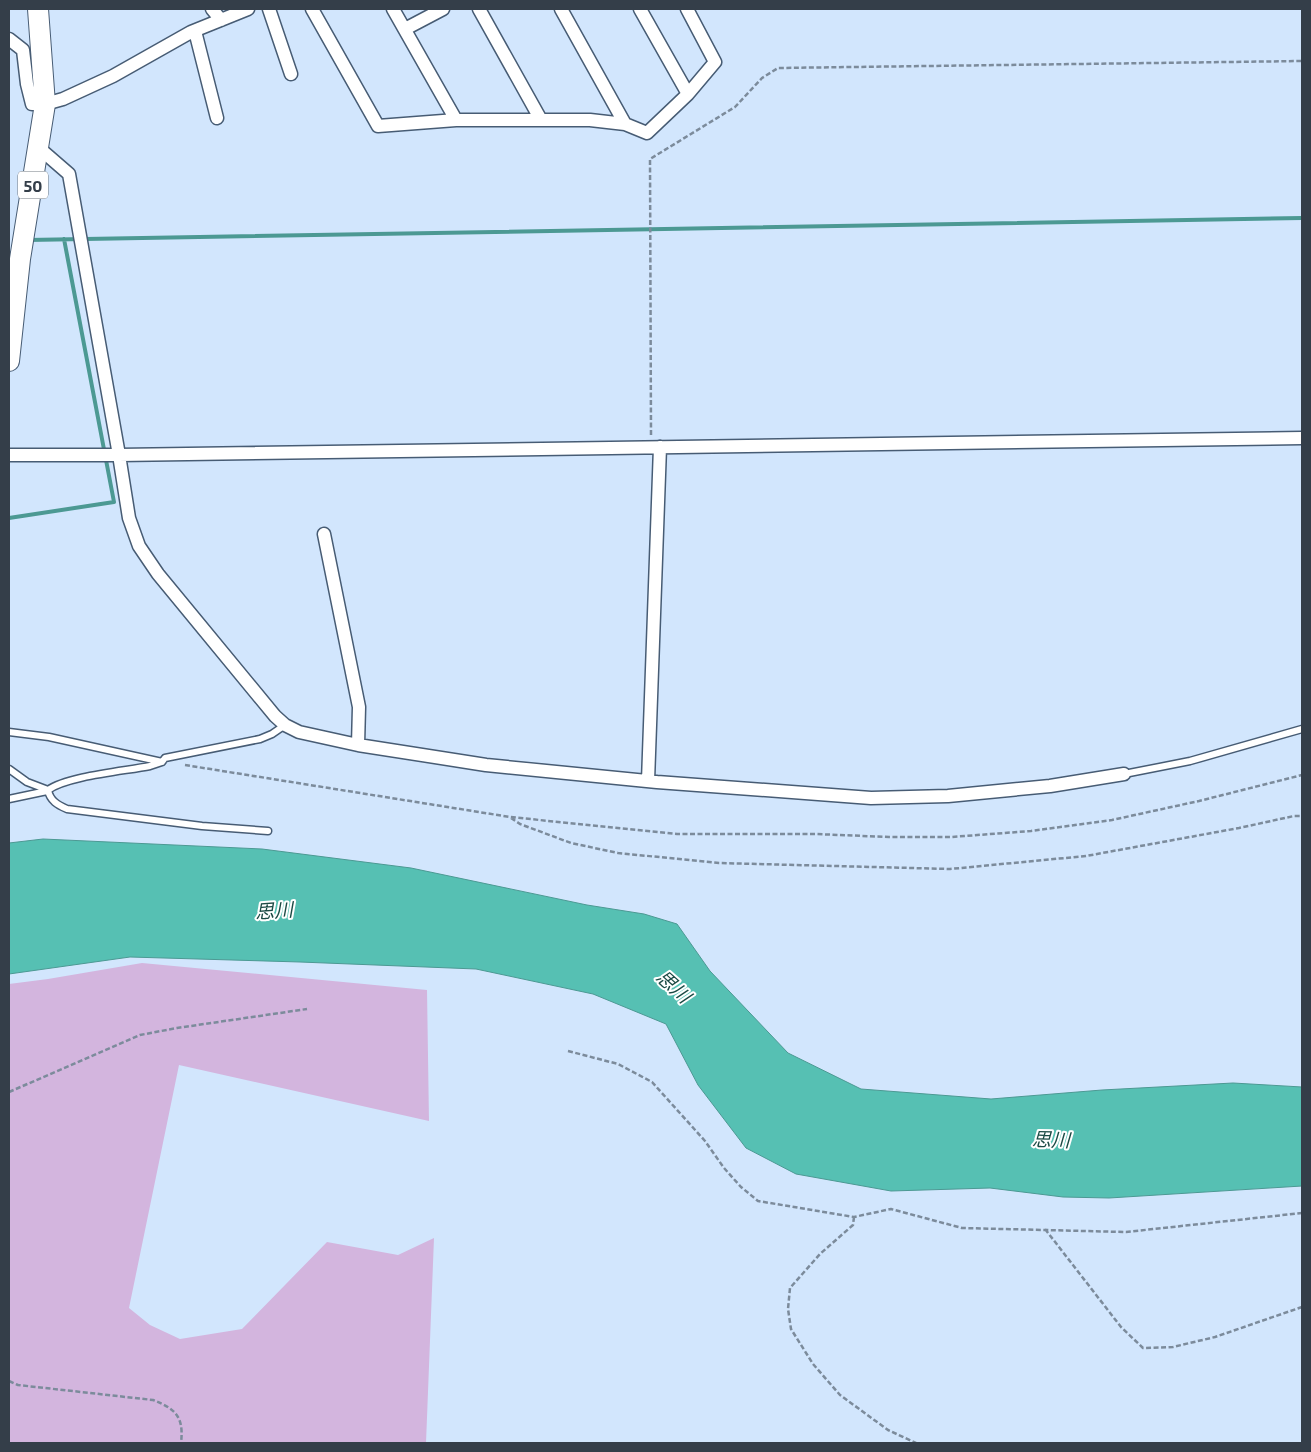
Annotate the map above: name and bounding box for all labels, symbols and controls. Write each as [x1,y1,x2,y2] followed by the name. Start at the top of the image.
[18,172,48,198] road number: 50
[254,897,296,923] water label: 思川
[652,965,697,1009] water label: 思川
[1032,1127,1072,1151] water label: 思川

